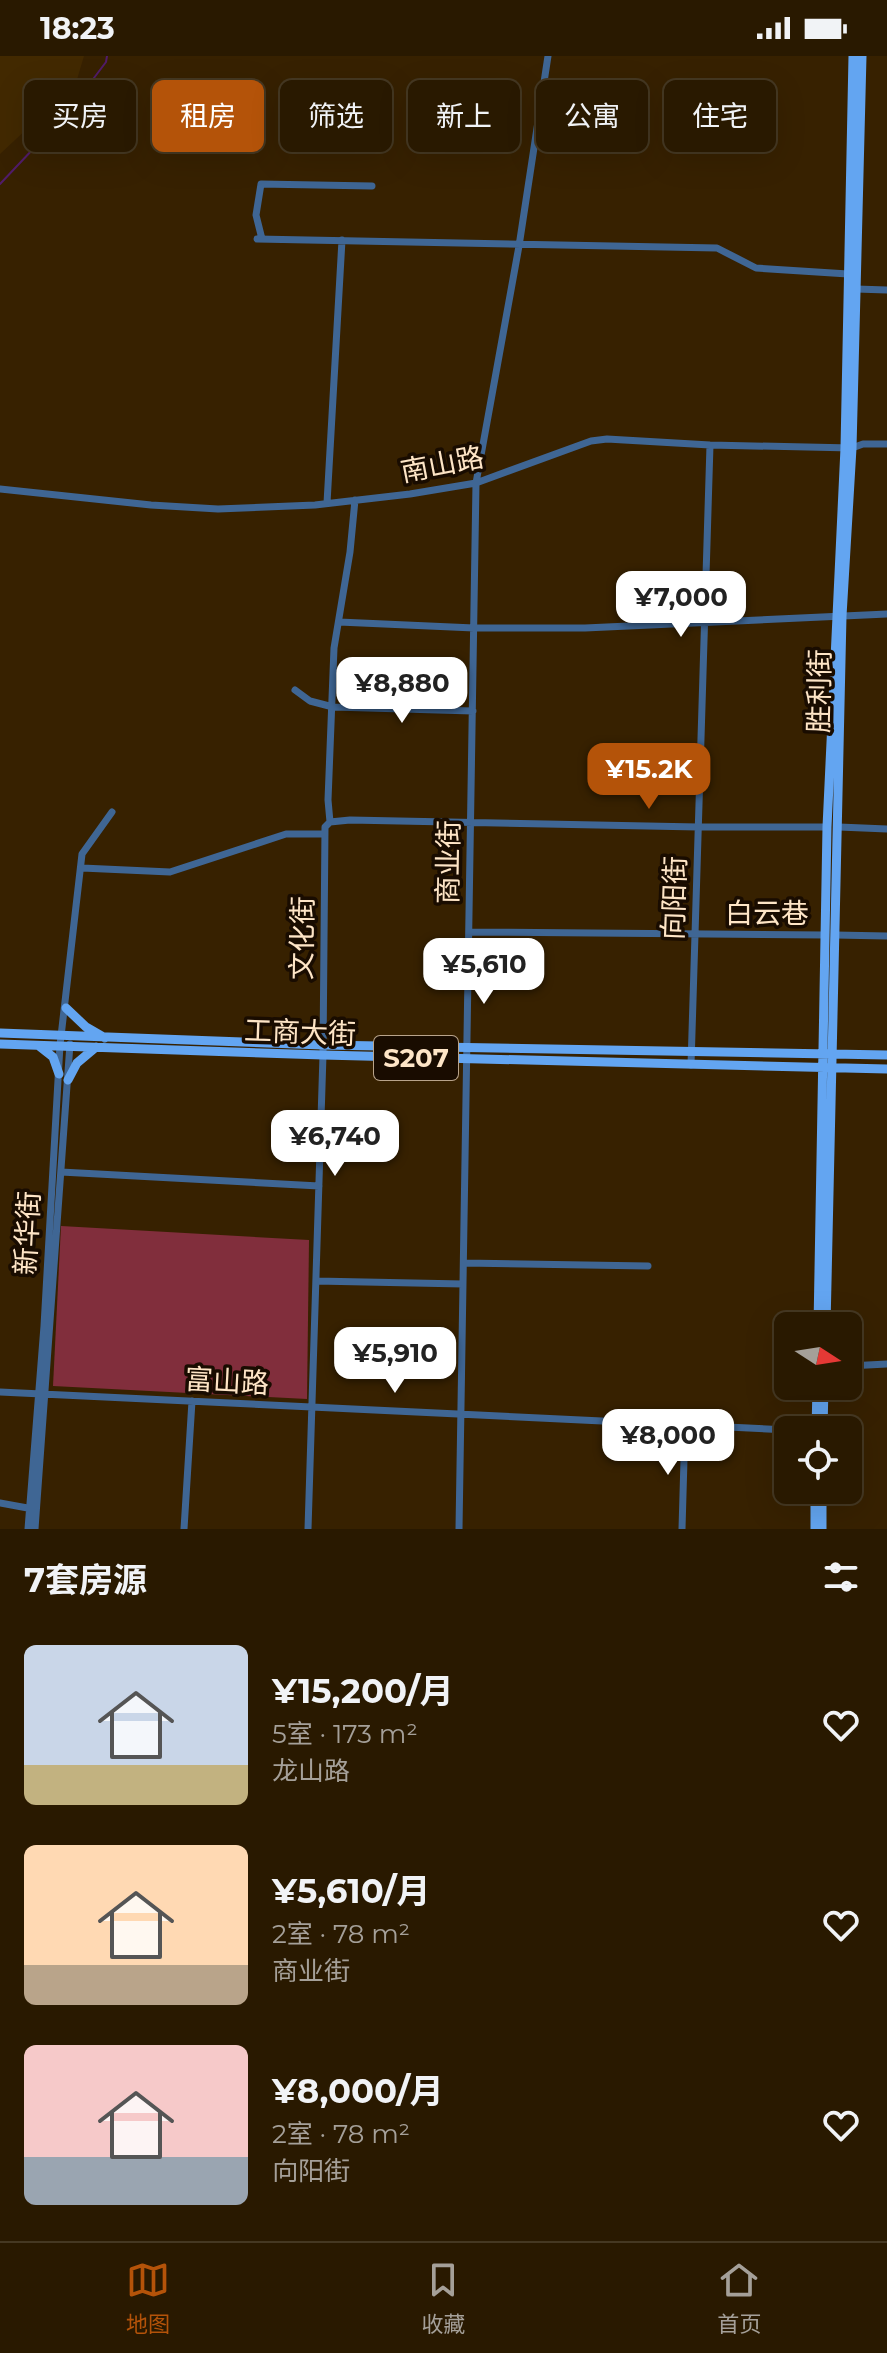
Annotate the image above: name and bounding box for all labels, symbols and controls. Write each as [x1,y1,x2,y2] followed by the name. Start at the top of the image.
[40,10,115,47] text: 18:23
[24,80,136,152] chip: 买房
[152,80,264,152] chip: 租房
[280,80,392,152] chip: 筛选
[408,80,520,152] chip: 新上
[536,80,648,152] chip: 公寓
[664,80,776,152] chip: 住宅
[398,439,486,489] street label: 南山路
[616,571,746,639] pin: ¥7,000
[634,581,728,613] text: ¥7,000
[801,649,837,733] street label: 胜利街
[337,657,467,725] pin: ¥8,880
[354,667,450,699] text: ¥8,880
[584,743,714,811] pin: ¥15.2K
[605,753,693,785] text: ¥15.2K
[430,820,466,904] street label: 商业街
[656,855,692,941] street label: 向阳街
[284,896,320,980] street label: 文化街
[725,896,809,930] street label: 白云巷
[419,938,549,1006] pin: ¥5,610
[441,948,527,980] text: ¥5,610
[243,1013,357,1051] street label: 工商大街
[374,1036,458,1080] road number: S207
[270,1110,400,1178] pin: ¥6,740
[289,1120,381,1152] text: ¥6,740
[8,1190,46,1276] street label: 新华街
[774,1312,862,1400] north arrow
[774,1312,862,1504] map controls
[330,1327,460,1395] pin: ¥5,910
[352,1337,438,1369] text: ¥5,910
[184,1362,270,1400] street label: 富山路
[603,1409,733,1477] pin: ¥8,000
[774,1416,862,1504] button: locate
[620,1419,716,1451] text: ¥8,000
[819,1555,863,1599] icon: filters
[24,1559,147,1601] text: 7套房源
[272,1670,454,1712] text: ¥15,200/月
[88,1677,184,1773] icon: home
[819,1703,863,1747] icon: heart
[272,1718,418,1750] text: 5室 · 173 m²
[272,1755,350,1787] text: 龙山路
[272,1870,430,1912] text: ¥5,610/月
[88,1877,184,1973] icon: home
[819,1903,863,1947] icon: heart
[272,1918,410,1950] text: 2室 · 78 m²
[272,1955,350,1987] text: 商业街
[272,2070,444,2112] text: ¥8,000/月
[88,2077,184,2173] icon: home
[819,2103,863,2147] icon: heart
[272,2118,410,2150] text: 2室 · 78 m²
[272,2155,350,2187] text: 向阳街
[126,2258,170,2338] tab: 地图
[421,2258,465,2338] tab: 收藏
[717,2258,761,2338] tab: 首页

